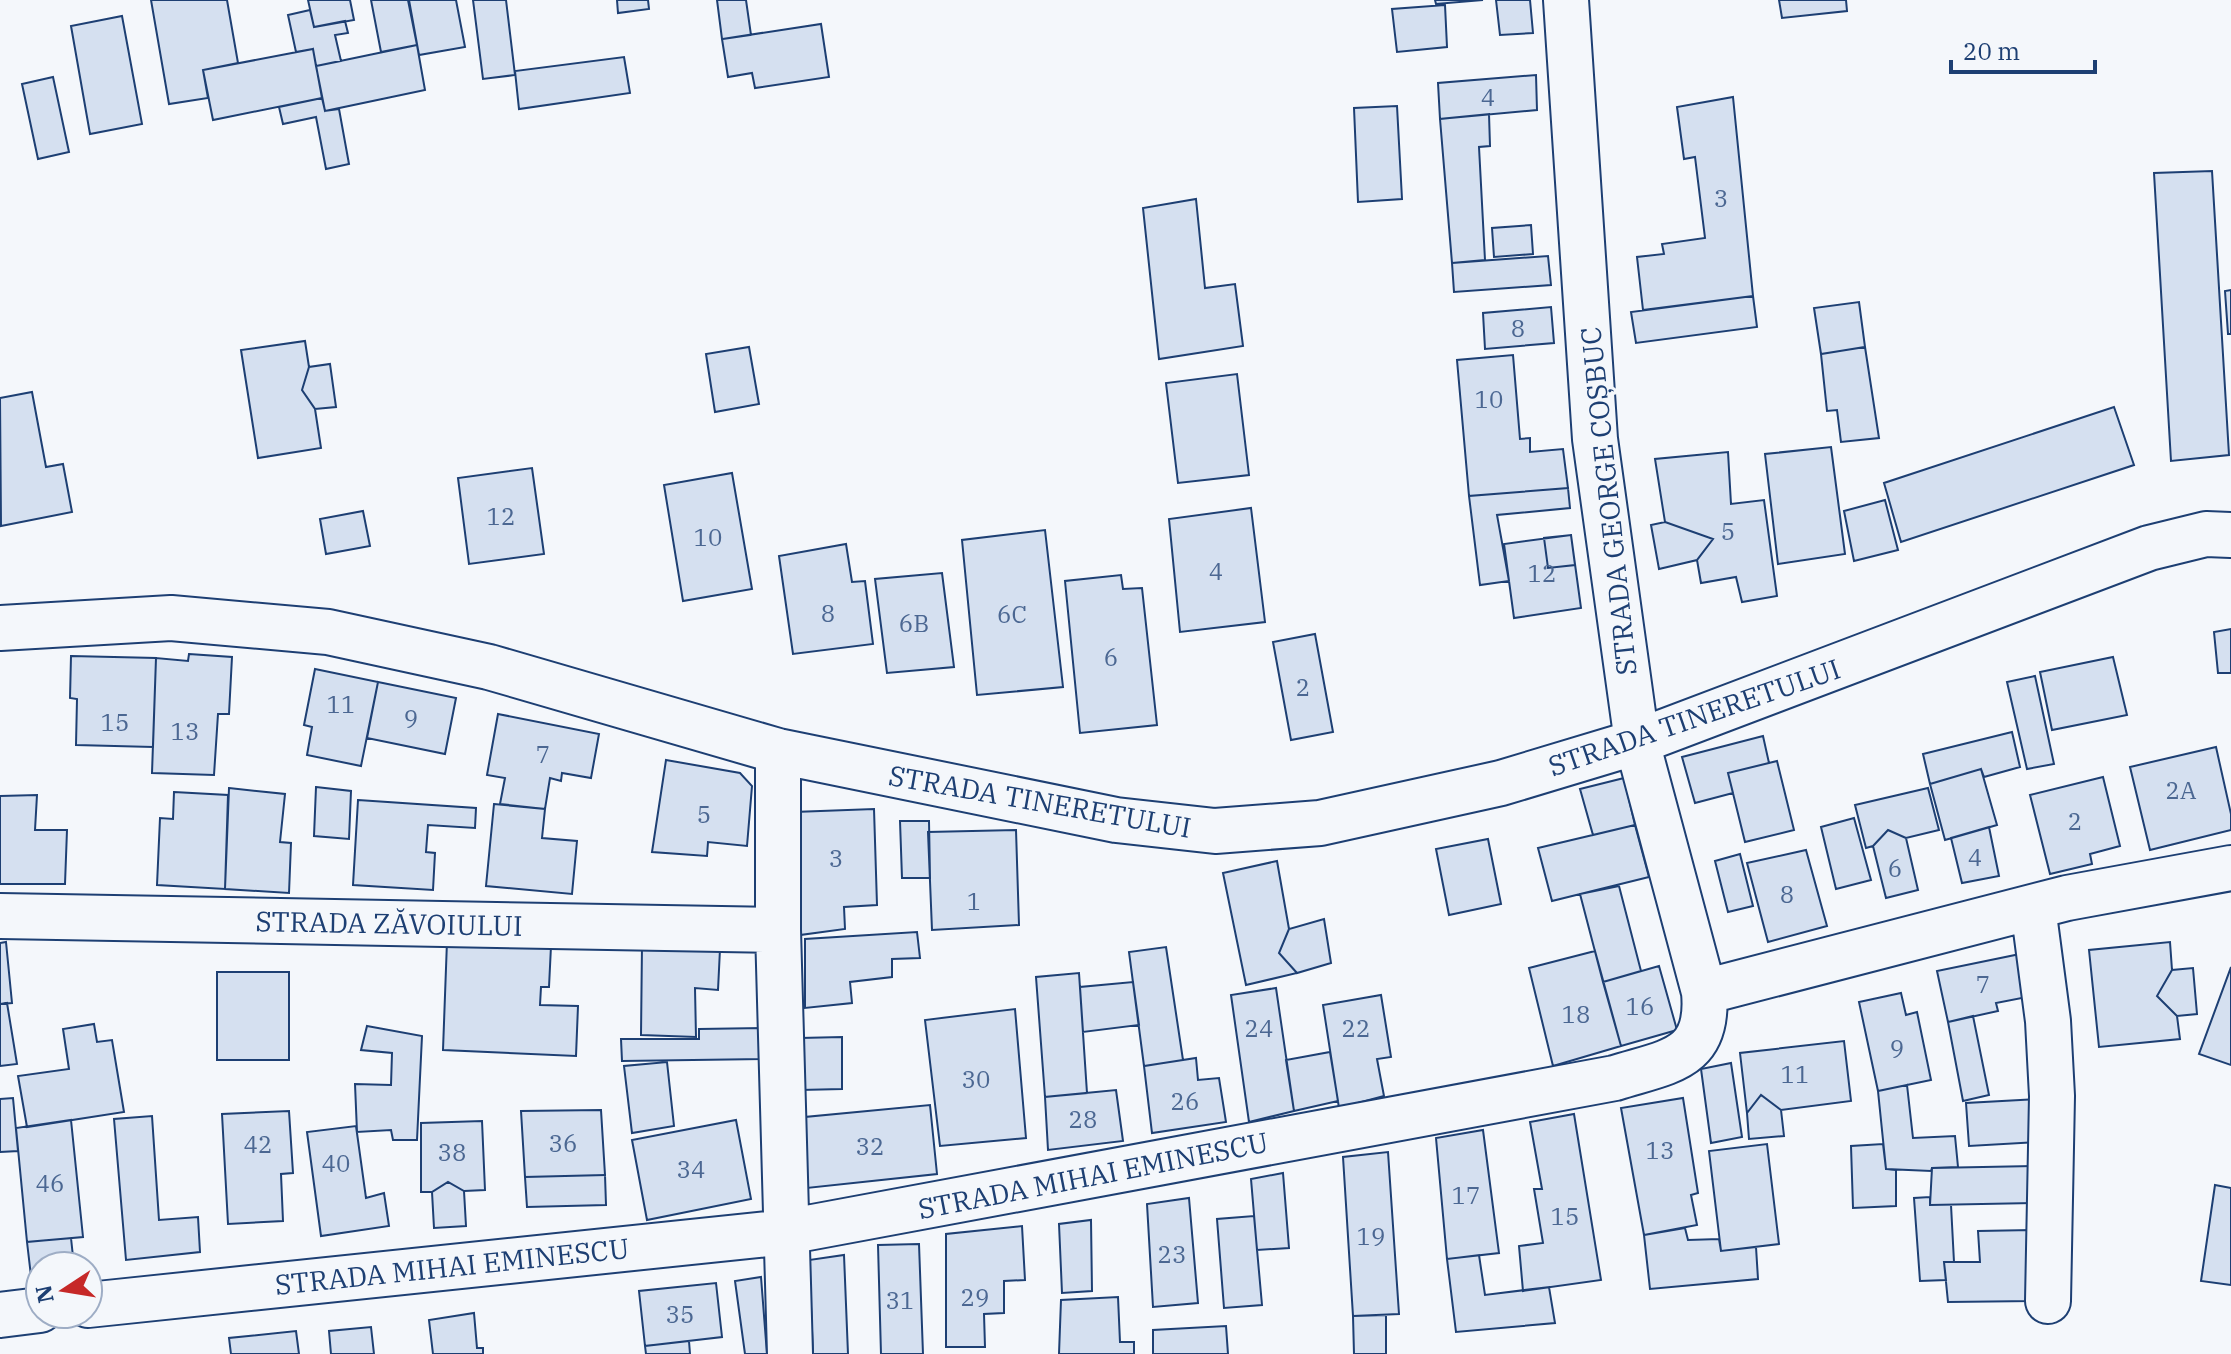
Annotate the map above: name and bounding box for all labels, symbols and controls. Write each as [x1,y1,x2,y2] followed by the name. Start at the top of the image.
[1951,24,2095,74] scale bar
[1963,35,2020,67] text: 20 m
[1481,81,1495,113] house number: 4
[1714,182,1728,214] house number: 3
[1511,312,1525,344] house number: 8
[1571,325,1645,677] street label: STRADA GEORGE COȘBUC
[1475,383,1503,415] house number: 10
[487,500,515,532] house number: 12
[1721,515,1735,547] house number: 5
[694,521,722,553] house number: 10
[1209,555,1223,587] house number: 4
[1528,557,1556,589] house number: 12
[821,597,835,629] house number: 8
[997,598,1027,630] house number: 6C
[899,607,929,639] house number: 6B
[1104,641,1118,673] house number: 6
[1543,650,1845,784] street label: STRADA TINERETULUI
[1296,671,1310,703] house number: 2
[327,688,355,720] house number: 11
[404,702,418,734] house number: 9
[101,706,129,738] house number: 15
[171,715,199,747] house number: 13
[536,738,550,770] house number: 7
[886,756,1194,846] street label: STRADA TINERETULUI
[2166,774,2197,806] house number: 2A
[697,798,711,830] house number: 5
[2068,805,2082,837] house number: 2
[1968,841,1982,873] house number: 4
[829,842,843,874] house number: 3
[1888,852,1902,884] house number: 6
[1780,878,1794,910] house number: 8
[967,885,981,917] house number: 1
[255,902,523,944] street label: STRADA ZĂVOIULUI
[1976,968,1990,1000] house number: 7
[1626,990,1654,1022] house number: 16
[1562,998,1590,1030] house number: 18
[1245,1012,1273,1044] house number: 24
[1342,1012,1370,1044] house number: 22
[1890,1032,1904,1064] house number: 9
[1781,1058,1809,1090] house number: 11
[962,1063,990,1095] house number: 30
[1171,1085,1199,1117] house number: 26
[1069,1103,1097,1135] house number: 28
[915,1123,1271,1227] street label: STRADA MIHAI EMINESCU
[549,1127,577,1159] house number: 36
[244,1128,272,1160] house number: 42
[856,1130,884,1162] house number: 32
[1646,1134,1674,1166] house number: 13
[438,1136,466,1168] house number: 38
[322,1147,350,1179] house number: 40
[677,1153,705,1185] house number: 34
[36,1167,64,1199] house number: 46
[1452,1179,1480,1211] house number: 17
[1551,1200,1579,1232] house number: 15
[1357,1220,1385,1252] house number: 19
[273,1229,631,1303] street label: STRADA MIHAI EMINESCU
[1158,1238,1186,1270] house number: 23
[24,1250,104,1330] north arrow
[961,1281,989,1313] house number: 29
[28,1283,60,1306] text: N
[886,1284,914,1316] house number: 31
[666,1298,694,1330] house number: 35

